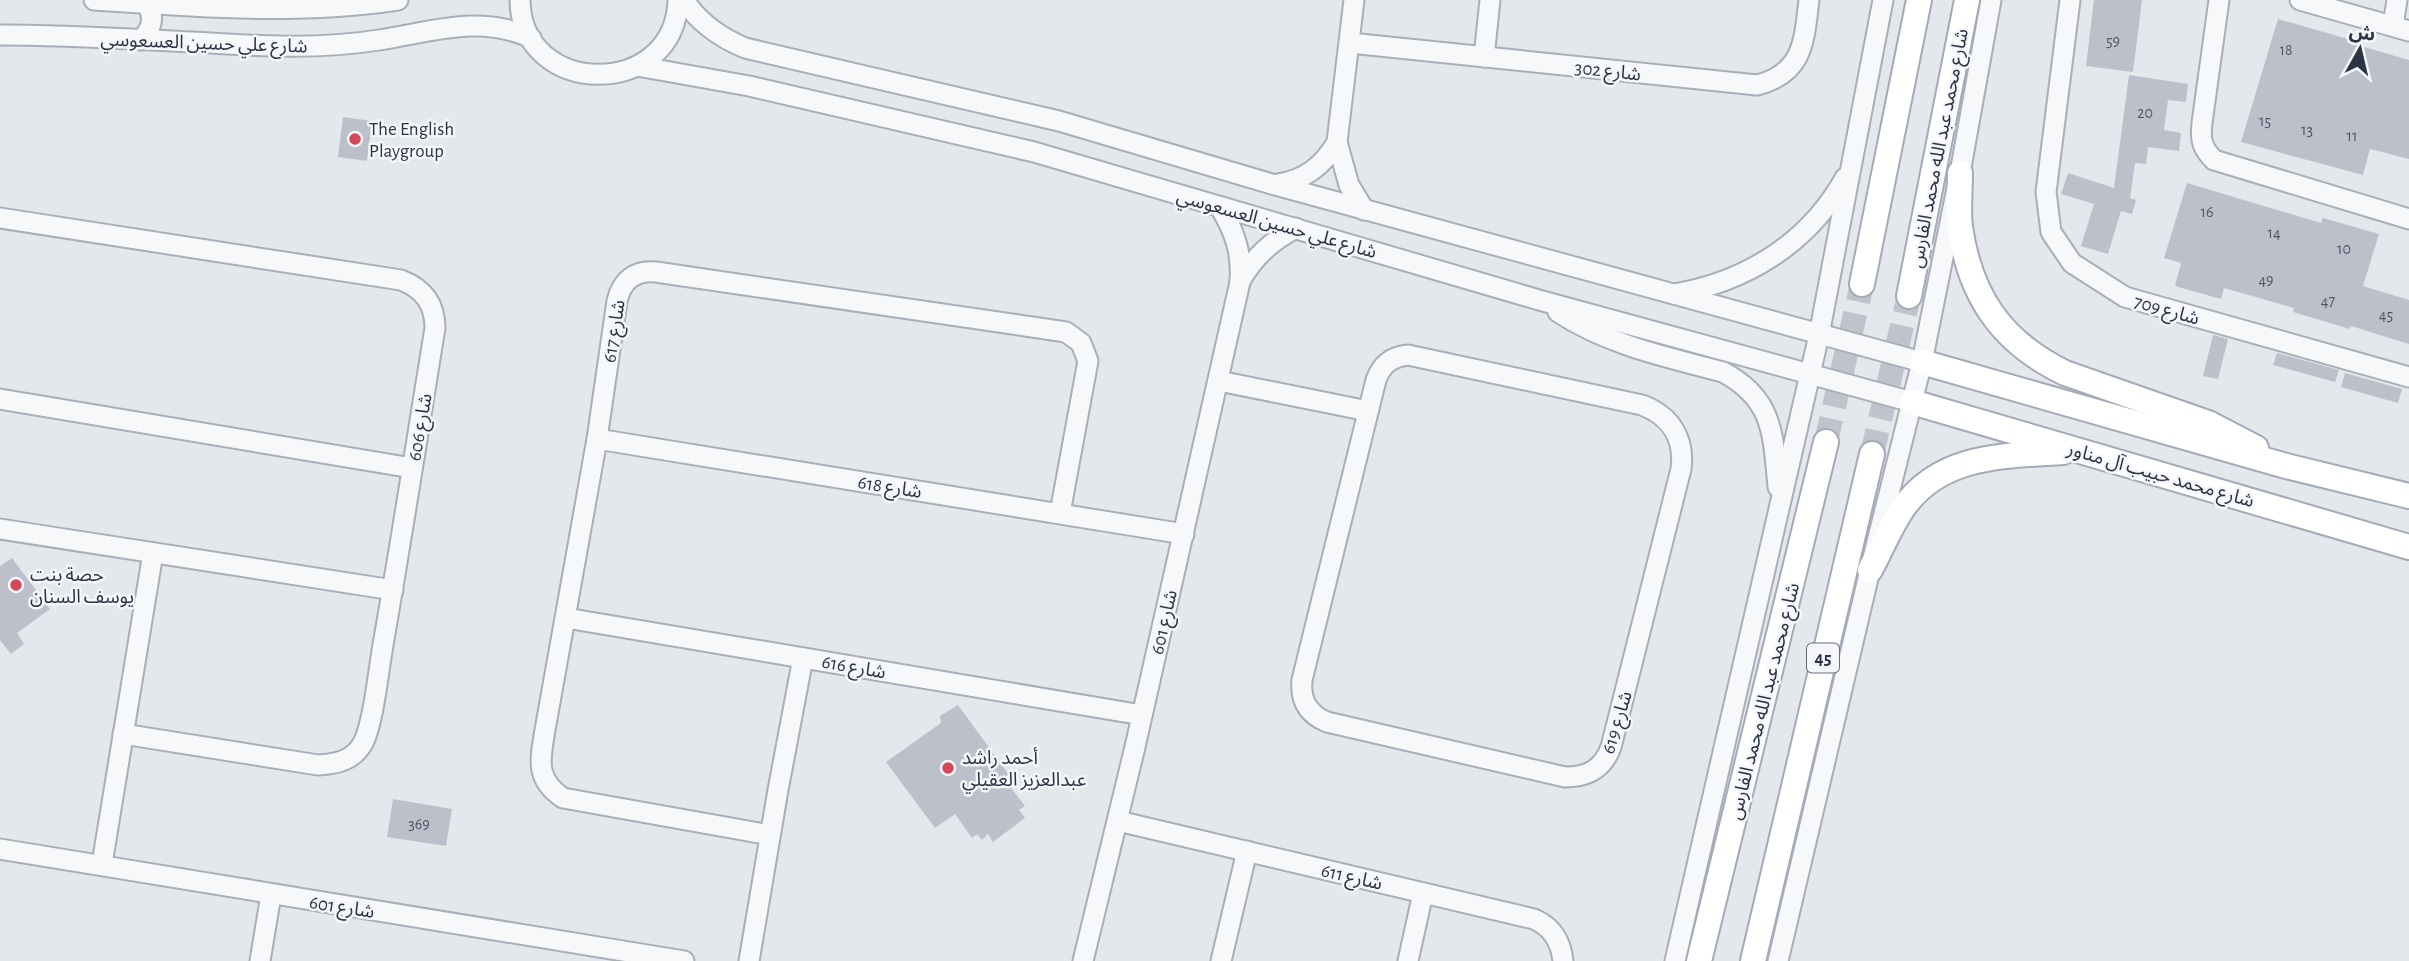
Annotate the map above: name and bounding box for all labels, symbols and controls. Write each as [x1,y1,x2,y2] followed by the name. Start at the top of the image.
[2325,14,2395,84] north arrow
[2348,22,2376,45] text: ش
[1907,27,1975,270] street label: شارع محمد عبد الله محمد الفارس
[100,30,308,61] street label: شارع علي حسين العسعوسي
[2106,33,2120,49] house number: 59
[2279,42,2293,58] house number: 18
[1573,59,1642,87] street label: شارع 302
[2137,105,2153,121] house number: 20
[2259,113,2271,129] house number: 15
[369,120,454,161] place label: The English Playgroup
[2301,122,2313,138] house number: 13
[2346,128,2358,144] house number: 11
[347,131,363,147] marker: The English Playgroup
[1173,187,1379,266] street label: شارع علي حسين العسعوسي
[2200,204,2214,220] house number: 16
[2267,225,2281,241] house number: 14
[2337,241,2351,257] house number: 10
[2258,272,2274,288] house number: 49
[2131,292,2201,332] street label: شارع 709
[2321,293,2336,309] house number: 47
[600,298,632,365] street label: شارع 617
[2379,307,2393,323] house number: 45
[405,392,439,463] street label: شارع 606
[2063,438,2257,514] street label: شارع محمد حبيب آل مناور
[856,473,923,505] street label: شارع 618
[30,566,134,608] place label: حصة بنت يوسف السنان
[8,577,24,593] marker: حصة بنت يوسف السنان
[1726,581,1806,822] street label: شارع محمد عبد الله محمد الفارس
[1148,588,1184,657] street label: شارع 601
[1807,644,1839,672] road number: 45
[820,653,887,685] street label: شارع 616
[1599,689,1639,757] street label: شارع 619
[962,747,1086,794] place label: أحمد راشد عبدالعزيز العقيلي
[940,760,956,776] marker: أحمد راشد عبدالعزيز العقيلي
[408,816,430,832] house number: 369
[1319,861,1384,897] street label: شارع 611
[307,893,376,925] street label: شارع 601

